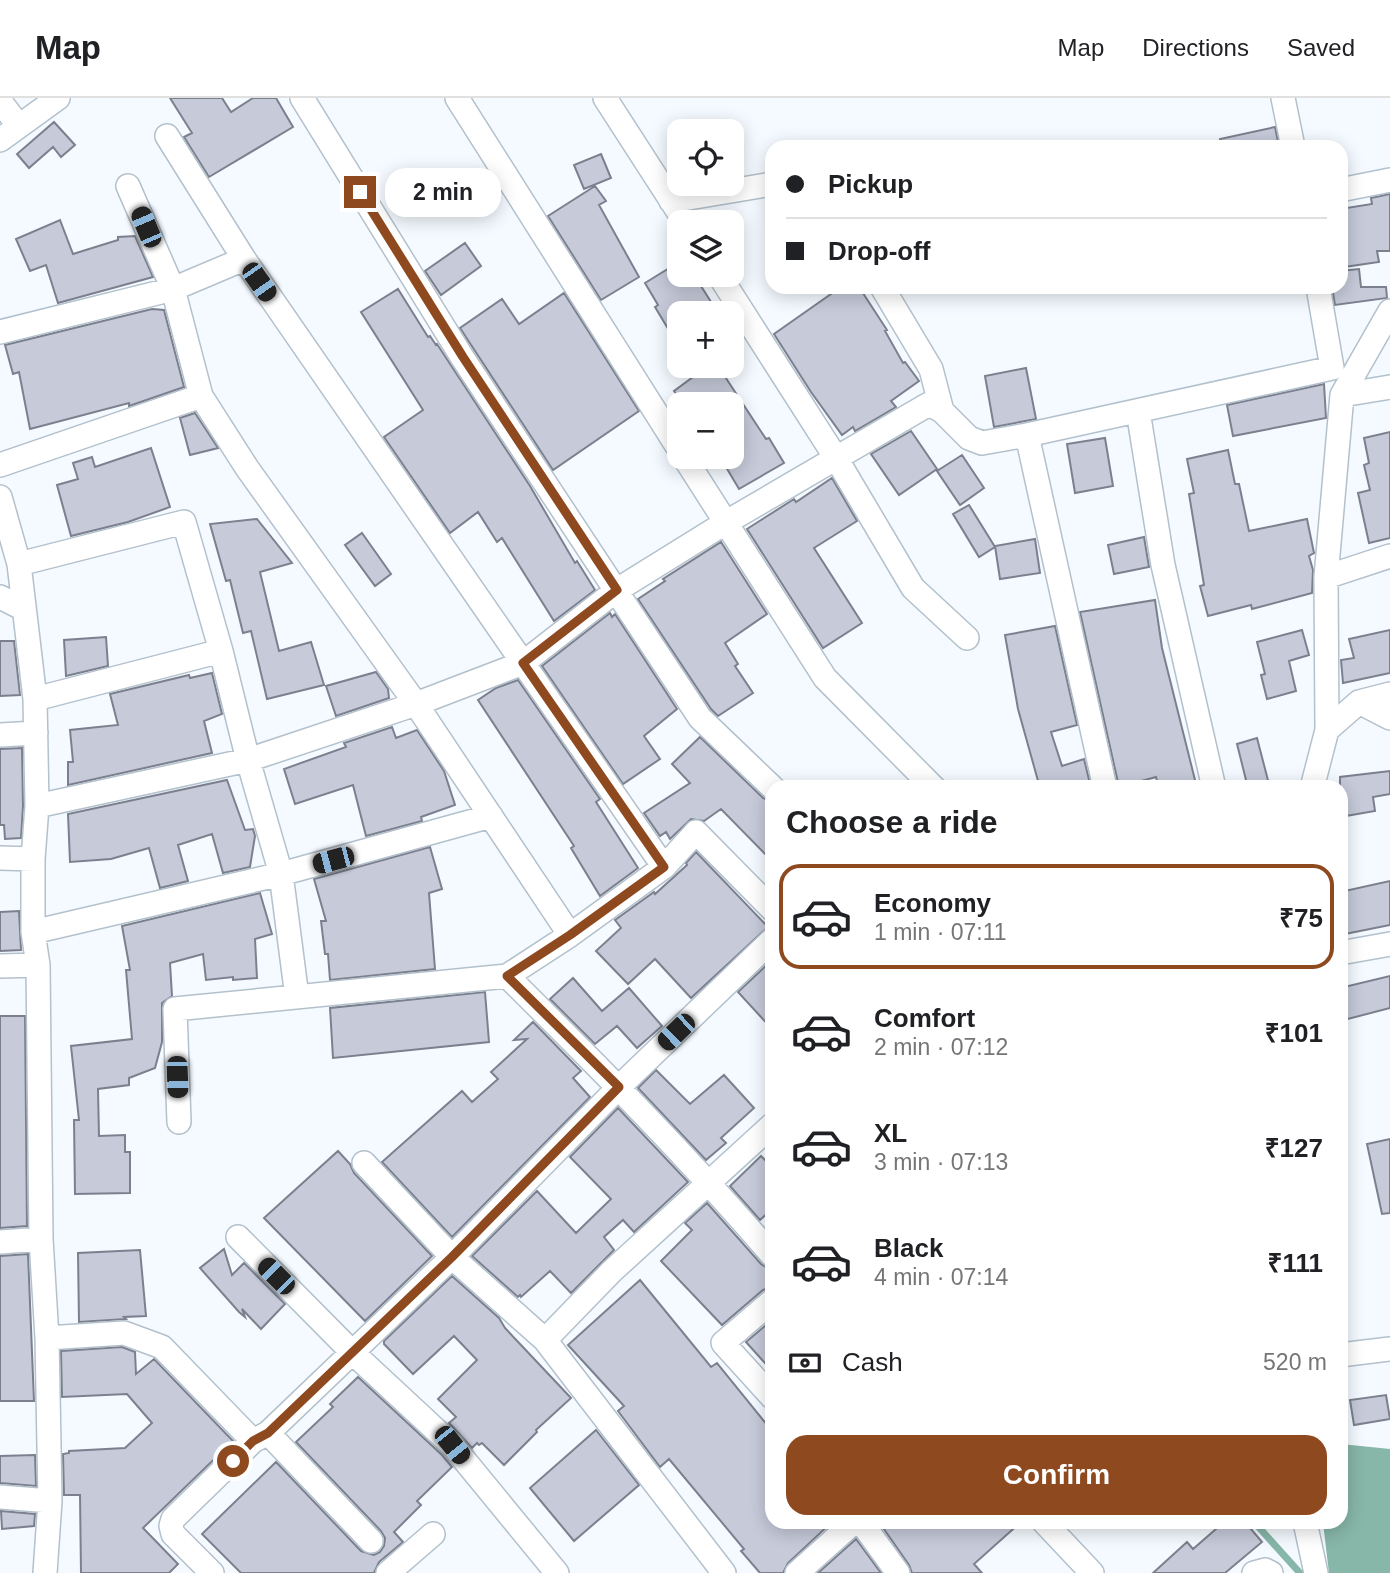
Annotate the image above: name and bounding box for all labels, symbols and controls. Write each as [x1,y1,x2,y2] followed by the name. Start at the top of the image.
[35,29,101,66] text: Map
[1058,34,1104,61] text: Map
[1142,34,1249,61] text: Directions
[1287,34,1355,61] text: Saved
[667,119,744,469] map controls
[667,119,744,196] button: locate
[384,168,500,217] callout: 2 min
[828,169,913,199] text: Pickup
[344,176,376,208] route end
[413,179,473,205] text: 2 min
[129,204,164,250] car
[667,210,744,287] button: layers
[828,236,931,266] text: Drop-off
[239,259,280,305] car
[667,301,744,378] button: +
[667,392,744,469] button: −
[786,804,998,840] text: Choose a ride
[310,844,357,876] car
[790,885,853,948] icon: car
[874,888,991,918] text: Economy
[1279,903,1323,933] text: ₹75
[874,919,1007,945] text: 1 min · 07:11
[790,1000,853,1063] icon: car
[874,1003,975,1033] text: Comfort
[654,1010,699,1054] car
[1265,1018,1323,1048] text: ₹101
[874,1034,1008,1060] text: 2 min · 07:12
[166,1056,189,1098] car
[790,1115,853,1178] icon: car
[874,1118,907,1148] text: XL
[1265,1133,1323,1163] text: ₹127
[874,1149,1008,1175] text: 3 min · 07:13
[790,1230,853,1293] icon: car
[874,1233,943,1263] text: Black
[1268,1248,1323,1278] text: ₹111
[254,1254,299,1298] car
[874,1264,1008,1290] text: 4 min · 07:14
[786,1344,824,1382] icon: cash
[842,1347,903,1377] text: Cash
[1263,1349,1327,1375] text: 520 m
[431,1422,474,1468] car
[786,1435,1327,1515] button: Confirm
[217,1445,249,1477] route start

